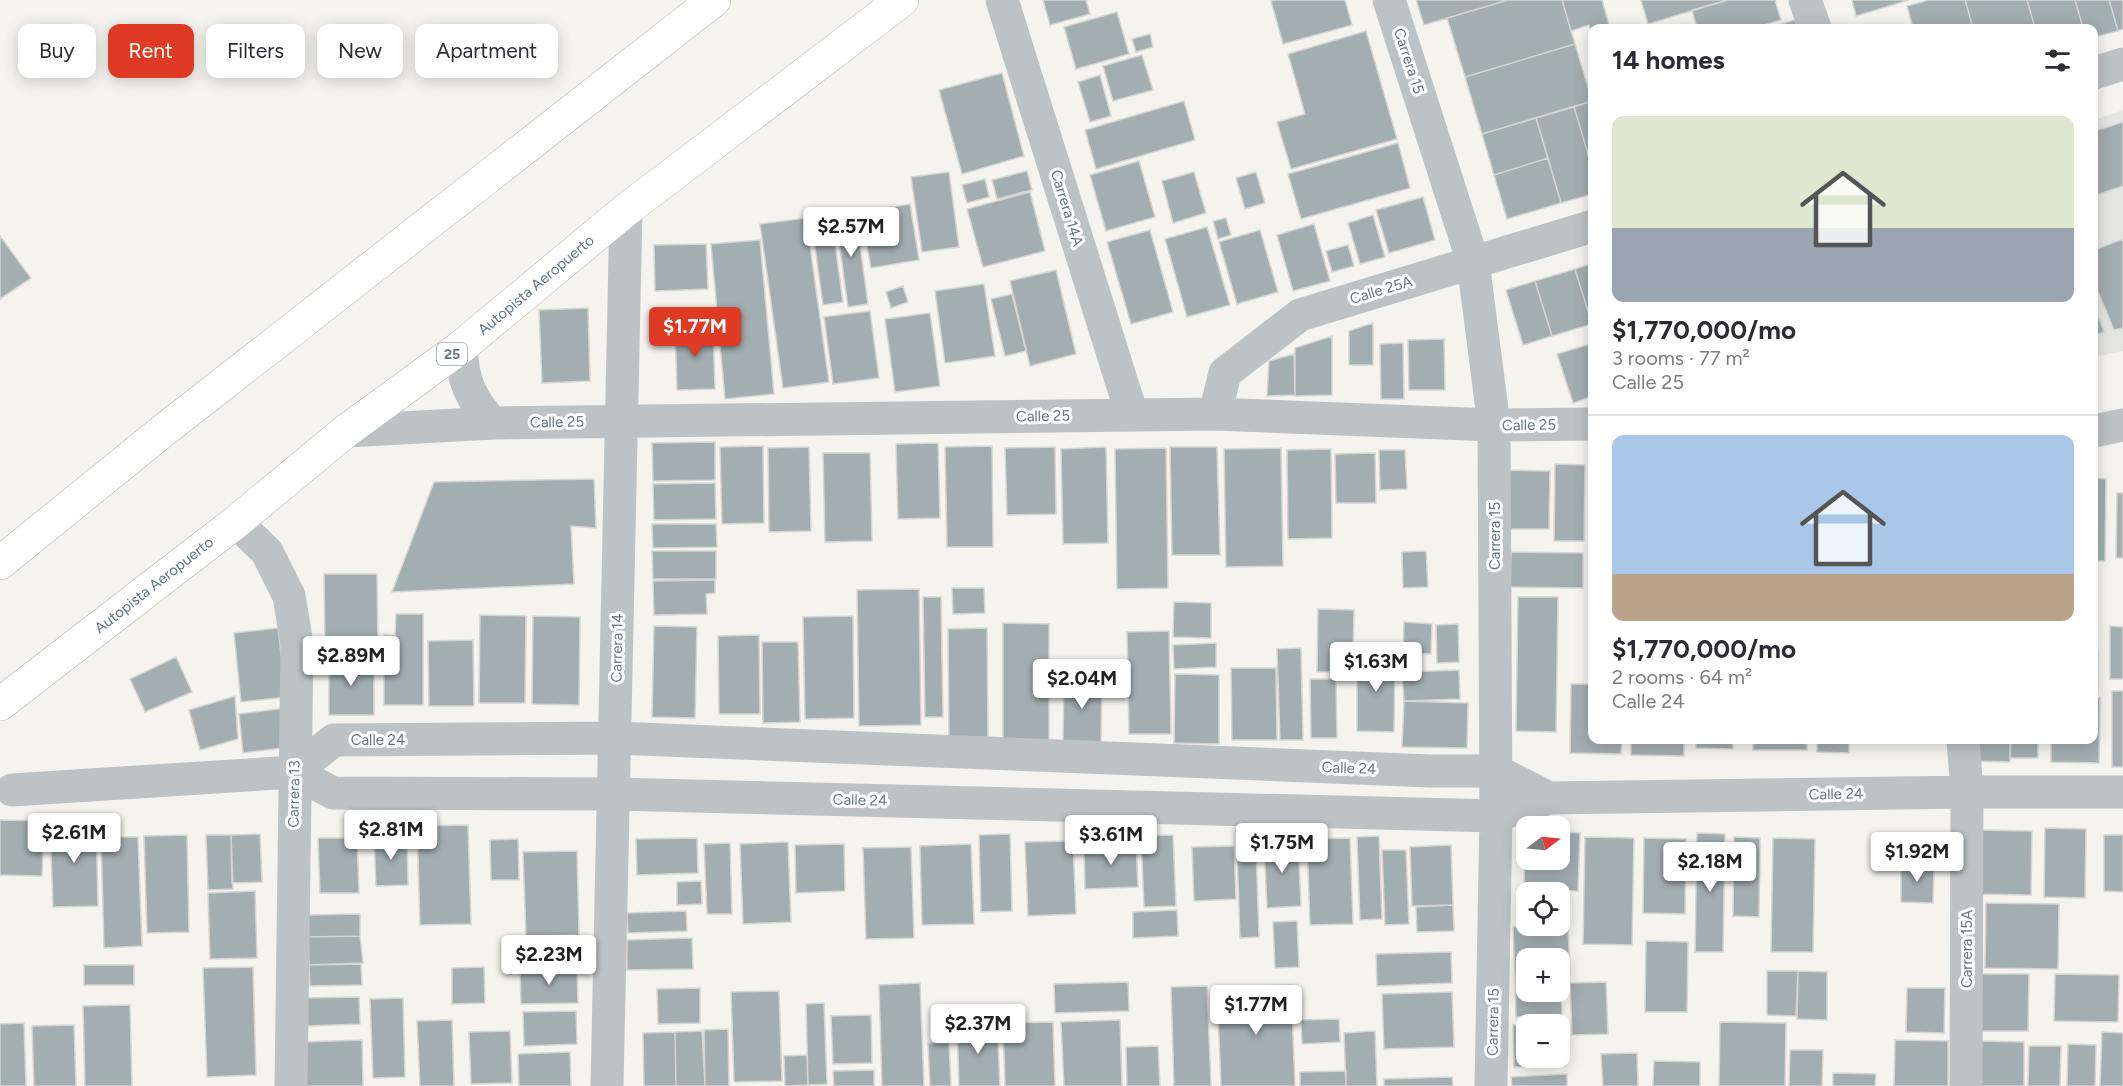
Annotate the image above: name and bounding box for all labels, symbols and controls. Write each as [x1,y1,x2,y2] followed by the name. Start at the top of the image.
[18,24,96,78] chip: Buy
[108,24,194,78] chip: Rent
[206,24,305,78] chip: Filters
[317,24,403,78] chip: New
[415,24,558,78] chip: Apartment
[1390,26,1428,96] street label: Carrera 15
[1612,44,1725,76] text: 14 homes
[2041,44,2074,77] icon: filters
[1789,155,1897,263] icon: home
[1047,168,1087,248] street label: Carrera 14A
[802,207,900,258] pin: $2.57M
[817,214,885,238] text: $2.57M
[474,231,598,339] street label: Autopista Aeropuerto
[1348,272,1414,308] street label: Calle 25A
[646,307,744,358] pin: $1.77M
[663,314,727,338] text: $1.77M
[1612,314,1796,346] text: $1,770,000/mo
[437,343,467,365] road number: 25
[1612,346,1750,370] text: 3 rooms · 77 m²
[1612,370,1684,394] text: Calle 25
[1016,407,1070,425] street label: Calle 25
[530,413,584,431] street label: Calle 25
[1502,416,1556,434] street label: Calle 25
[1789,474,1897,582] icon: home
[1486,502,1504,570] street label: Carrera 15
[91,533,217,637] street label: Autopista Aeropuerto
[607,613,627,683] street label: Carrera 14
[1612,633,1796,665] text: $1,770,000/mo
[302,636,400,687] pin: $2.89M
[1327,642,1425,693] pin: $1.63M
[317,643,385,667] text: $2.89M
[1344,649,1408,673] text: $1.63M
[1033,659,1131,710] pin: $2.04M
[1612,665,1752,689] text: 2 rooms · 64 m²
[1047,666,1117,690] text: $2.04M
[1612,689,1685,713] text: Calle 24
[351,731,405,749] street label: Calle 24
[1321,758,1377,778] street label: Calle 24
[284,760,304,828] street label: Carrera 13
[1809,785,1863,803] street label: Calle 24
[833,791,887,809] street label: Calle 24
[342,810,440,861] pin: $2.81M
[25,813,123,864] pin: $2.61M
[1062,815,1160,866] pin: $3.61M
[1516,816,1570,870] north arrow
[1516,816,1570,1068] map controls
[358,817,424,841] text: $2.81M
[42,820,106,844] text: $2.61M
[1079,822,1143,846] text: $3.61M
[1233,823,1331,874] pin: $1.75M
[1250,830,1314,854] text: $1.75M
[1868,832,1966,883] pin: $1.92M
[1885,839,1949,863] text: $1.92M
[1661,842,1759,893] pin: $2.18M
[1677,849,1743,873] text: $2.18M
[1516,882,1570,936] button: locate
[1958,910,1976,988] street label: Carrera 15A
[500,935,598,986] pin: $2.23M
[515,942,583,966] text: $2.23M
[1516,948,1570,1002] button: +
[1207,985,1305,1036] pin: $1.77M
[1483,988,1503,1056] street label: Carrera 15
[1224,992,1288,1016] text: $1.77M
[929,1004,1027,1055] pin: $2.37M
[945,1011,1012,1035] text: $2.37M
[1516,1014,1570,1068] button: −

